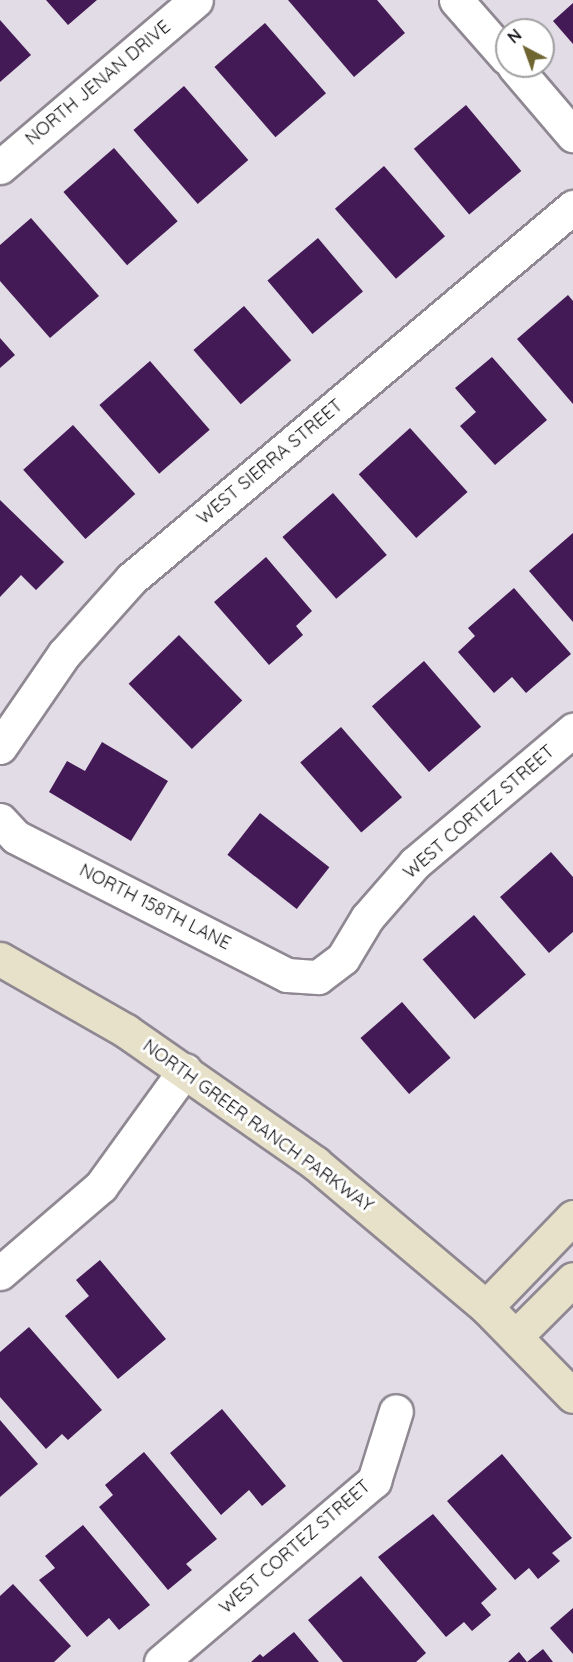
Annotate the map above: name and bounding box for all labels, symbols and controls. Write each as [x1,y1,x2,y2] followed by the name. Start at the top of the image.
[21,16,175,150] street label: NORTH JENAN DRIVE
[495,18,555,78] north arrow
[503,25,525,47] text: N
[193,395,347,529] street label: WEST SIERRA STREET
[399,741,559,883] street label: WEST CORTEZ STREET
[76,859,234,955] street label: NORTH 158TH LANE
[139,1035,377,1217] street label: NORTH GREER RANCH PARKWAY
[215,1476,375,1618] street label: WEST CORTEZ STREET

